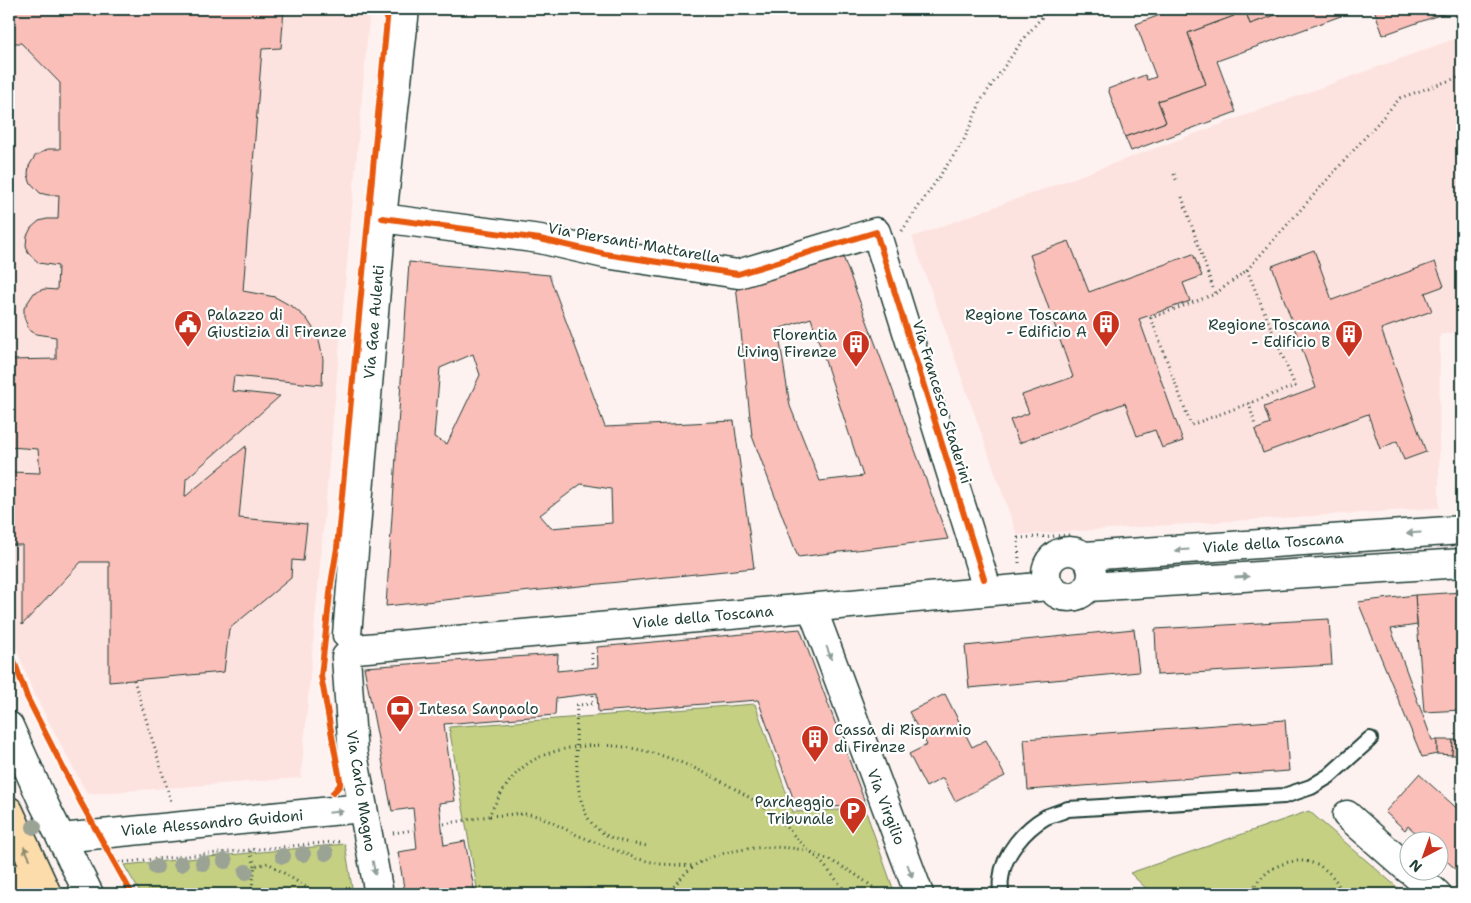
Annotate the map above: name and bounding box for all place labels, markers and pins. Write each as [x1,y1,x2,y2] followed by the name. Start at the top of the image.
[207,305,347,342] place label: Palazzo di Giustizia di Firenze
[965,305,1088,342] place label: Regione Toscana - Edificio A
[173,309,203,348] public building icon: Palazzo di Giustizia di Firenze
[1091,309,1121,348] building icon: Regione Toscana - Edificio A
[1208,315,1331,352] place label: Regione Toscana - Edificio B
[1334,319,1364,358] building icon: Regione Toscana - Edificio B
[737,325,838,362] place label: Florentia Living Firenze
[841,329,871,368] building icon: Florentia Living Firenze
[385,694,415,733] bank icon: Intesa Sanpaolo
[419,699,539,719] place label: Intesa Sanpaolo
[834,720,971,757] place label: Cassa di Risparmio di Firenze
[800,724,830,763] building icon: Cassa di Risparmio di Firenze
[755,792,834,829] place label: Parcheggio Tribunale
[838,796,868,835] parking icon: Parcheggio Tribunale

